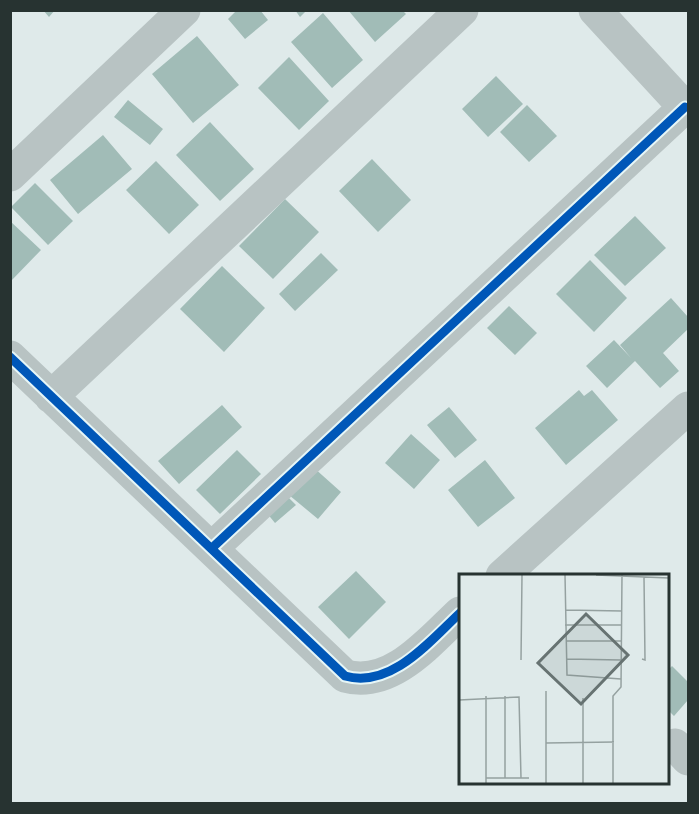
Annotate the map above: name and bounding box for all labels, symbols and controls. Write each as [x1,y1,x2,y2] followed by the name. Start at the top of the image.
[459,574,669,784] inset map

